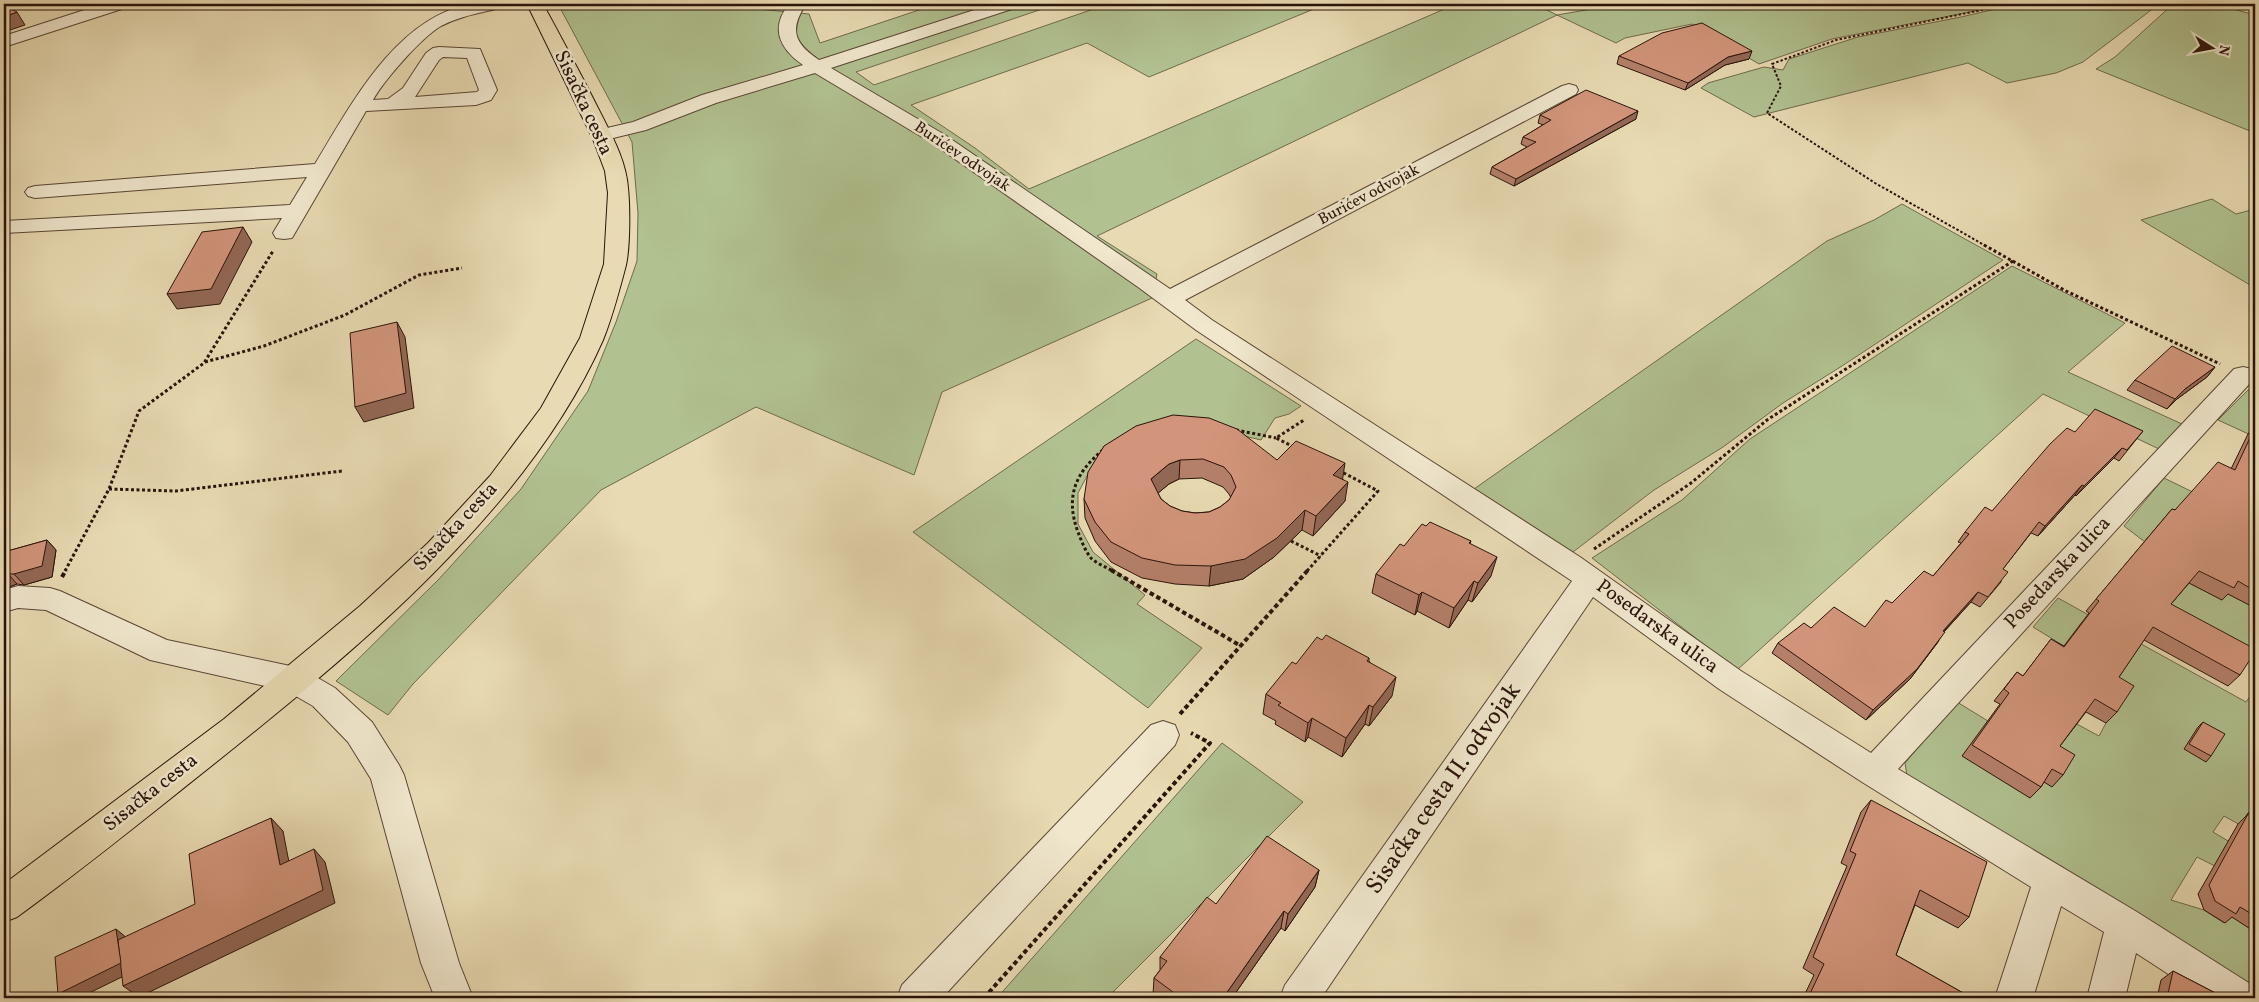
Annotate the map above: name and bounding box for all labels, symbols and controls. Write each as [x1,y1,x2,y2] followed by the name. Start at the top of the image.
[2186,22,2236,72] north arrow
[2213,43,2234,57] text: N
[546,46,620,160] street label: Sisačka cesta
[910,117,1015,198] street label: Burićev odvojak
[1314,159,1424,231] street label: Burićev odvojak
[407,476,505,578] street label: Sisačka cesta
[1998,510,2118,636] street label: Posedarska ulica
[1590,573,1724,681] street label: Posedarska ulica
[1358,676,1530,902] street label: Sisačka cesta II. odvojak
[98,747,204,839] street label: Sisačka cesta

